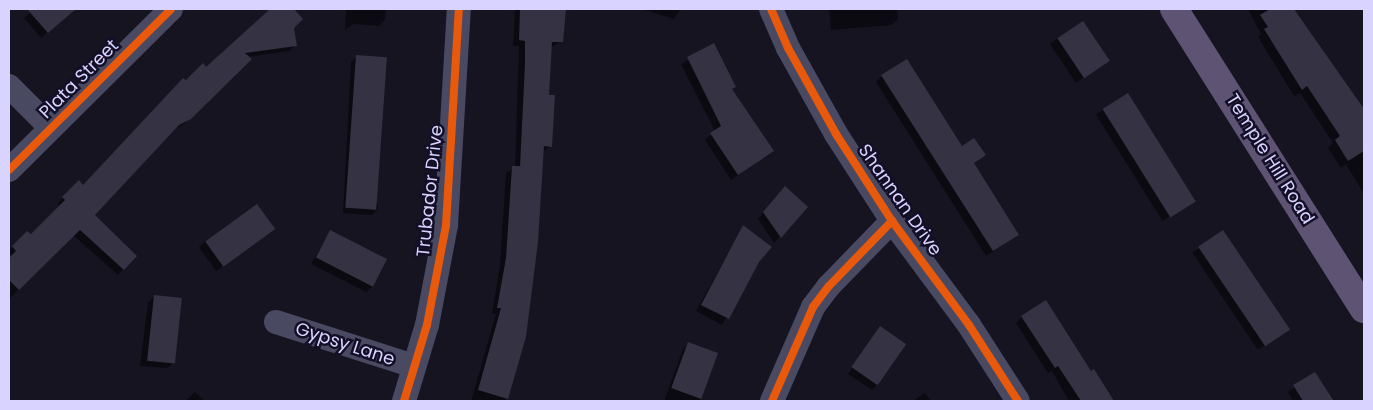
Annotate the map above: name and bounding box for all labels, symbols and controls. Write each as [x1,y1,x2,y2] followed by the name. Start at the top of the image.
[35,35,123,123] street label: Plata Street
[1221,90,1319,228] street label: Temple Hill Road
[412,124,448,258] street label: Trubador Drive
[854,140,946,260] street label: Shannan Drive
[293,318,397,370] street label: Gypsy Lane

